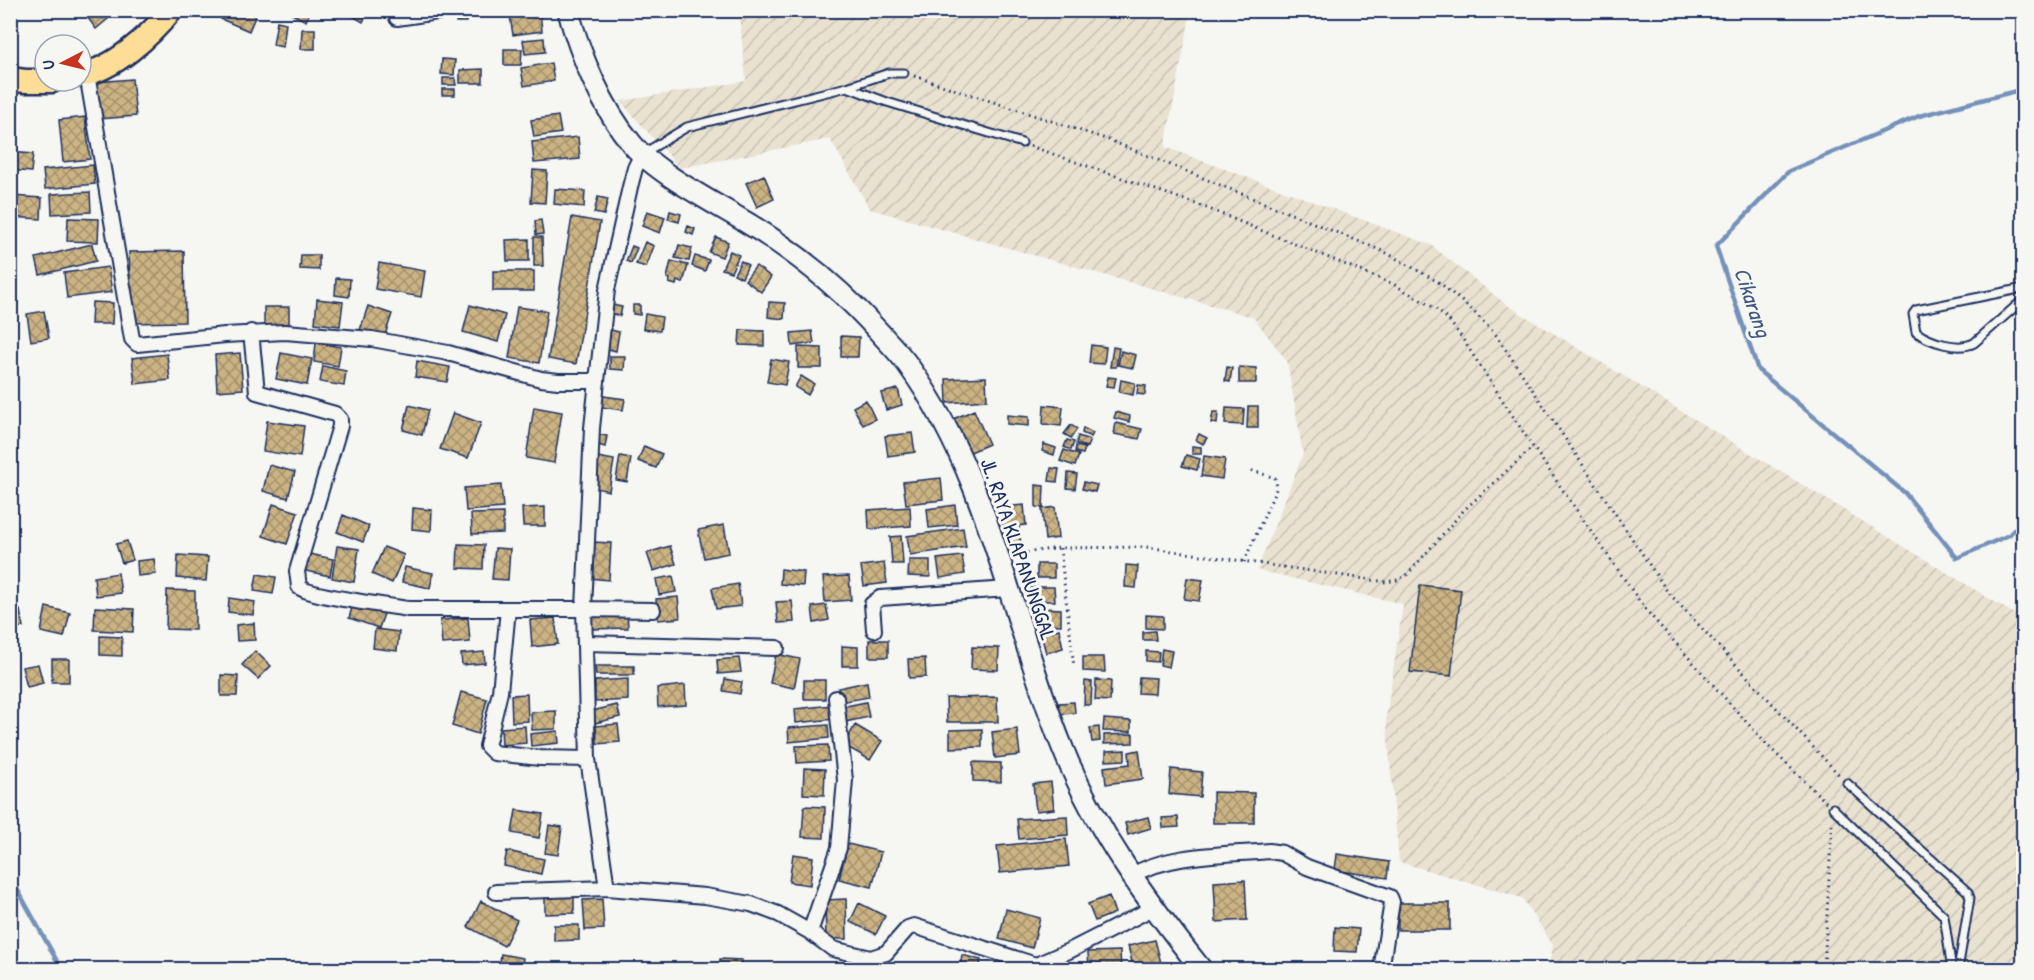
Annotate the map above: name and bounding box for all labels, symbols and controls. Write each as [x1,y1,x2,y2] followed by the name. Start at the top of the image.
[33,33,93,93] north arrow
[37,59,60,71] text: U
[1727,263,1779,342] water label: Cikarang
[974,454,1063,644] street label: JL. RAYA KLAPANUNGGAL

